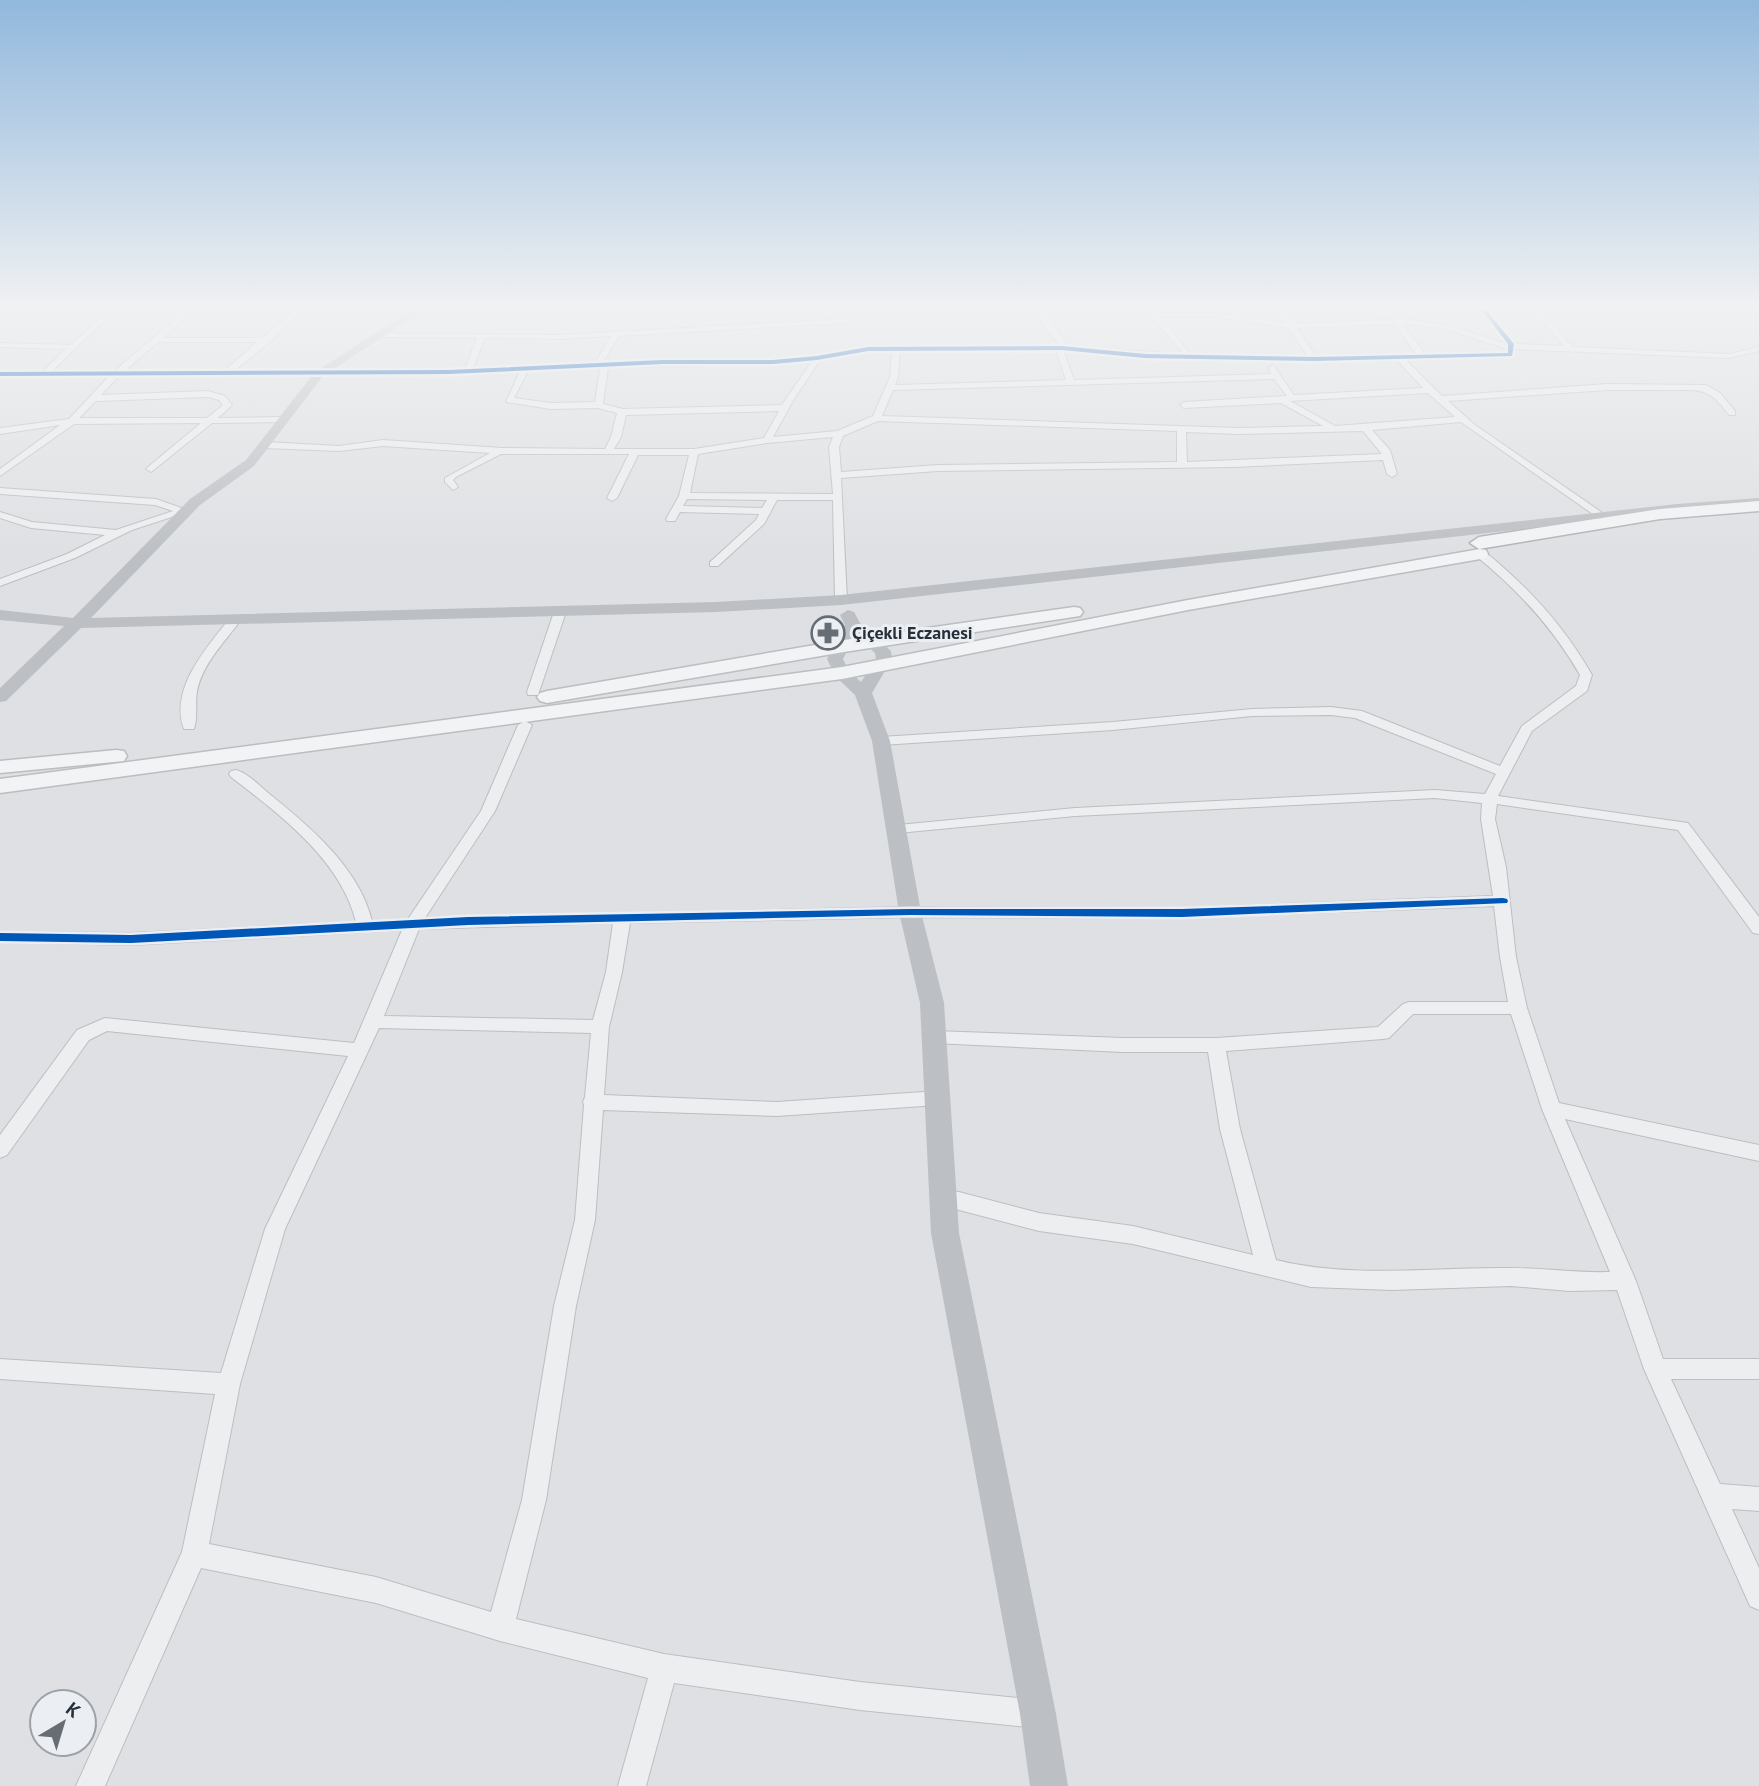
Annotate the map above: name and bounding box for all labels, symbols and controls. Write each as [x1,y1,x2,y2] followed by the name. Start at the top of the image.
[809,614,847,652] pharmacy icon: Çiçekli Eczanesi
[852,621,973,644] place label: Çiçekli Eczanesi
[28,1688,98,1758] north arrow
[61,1697,86,1723] text: K

